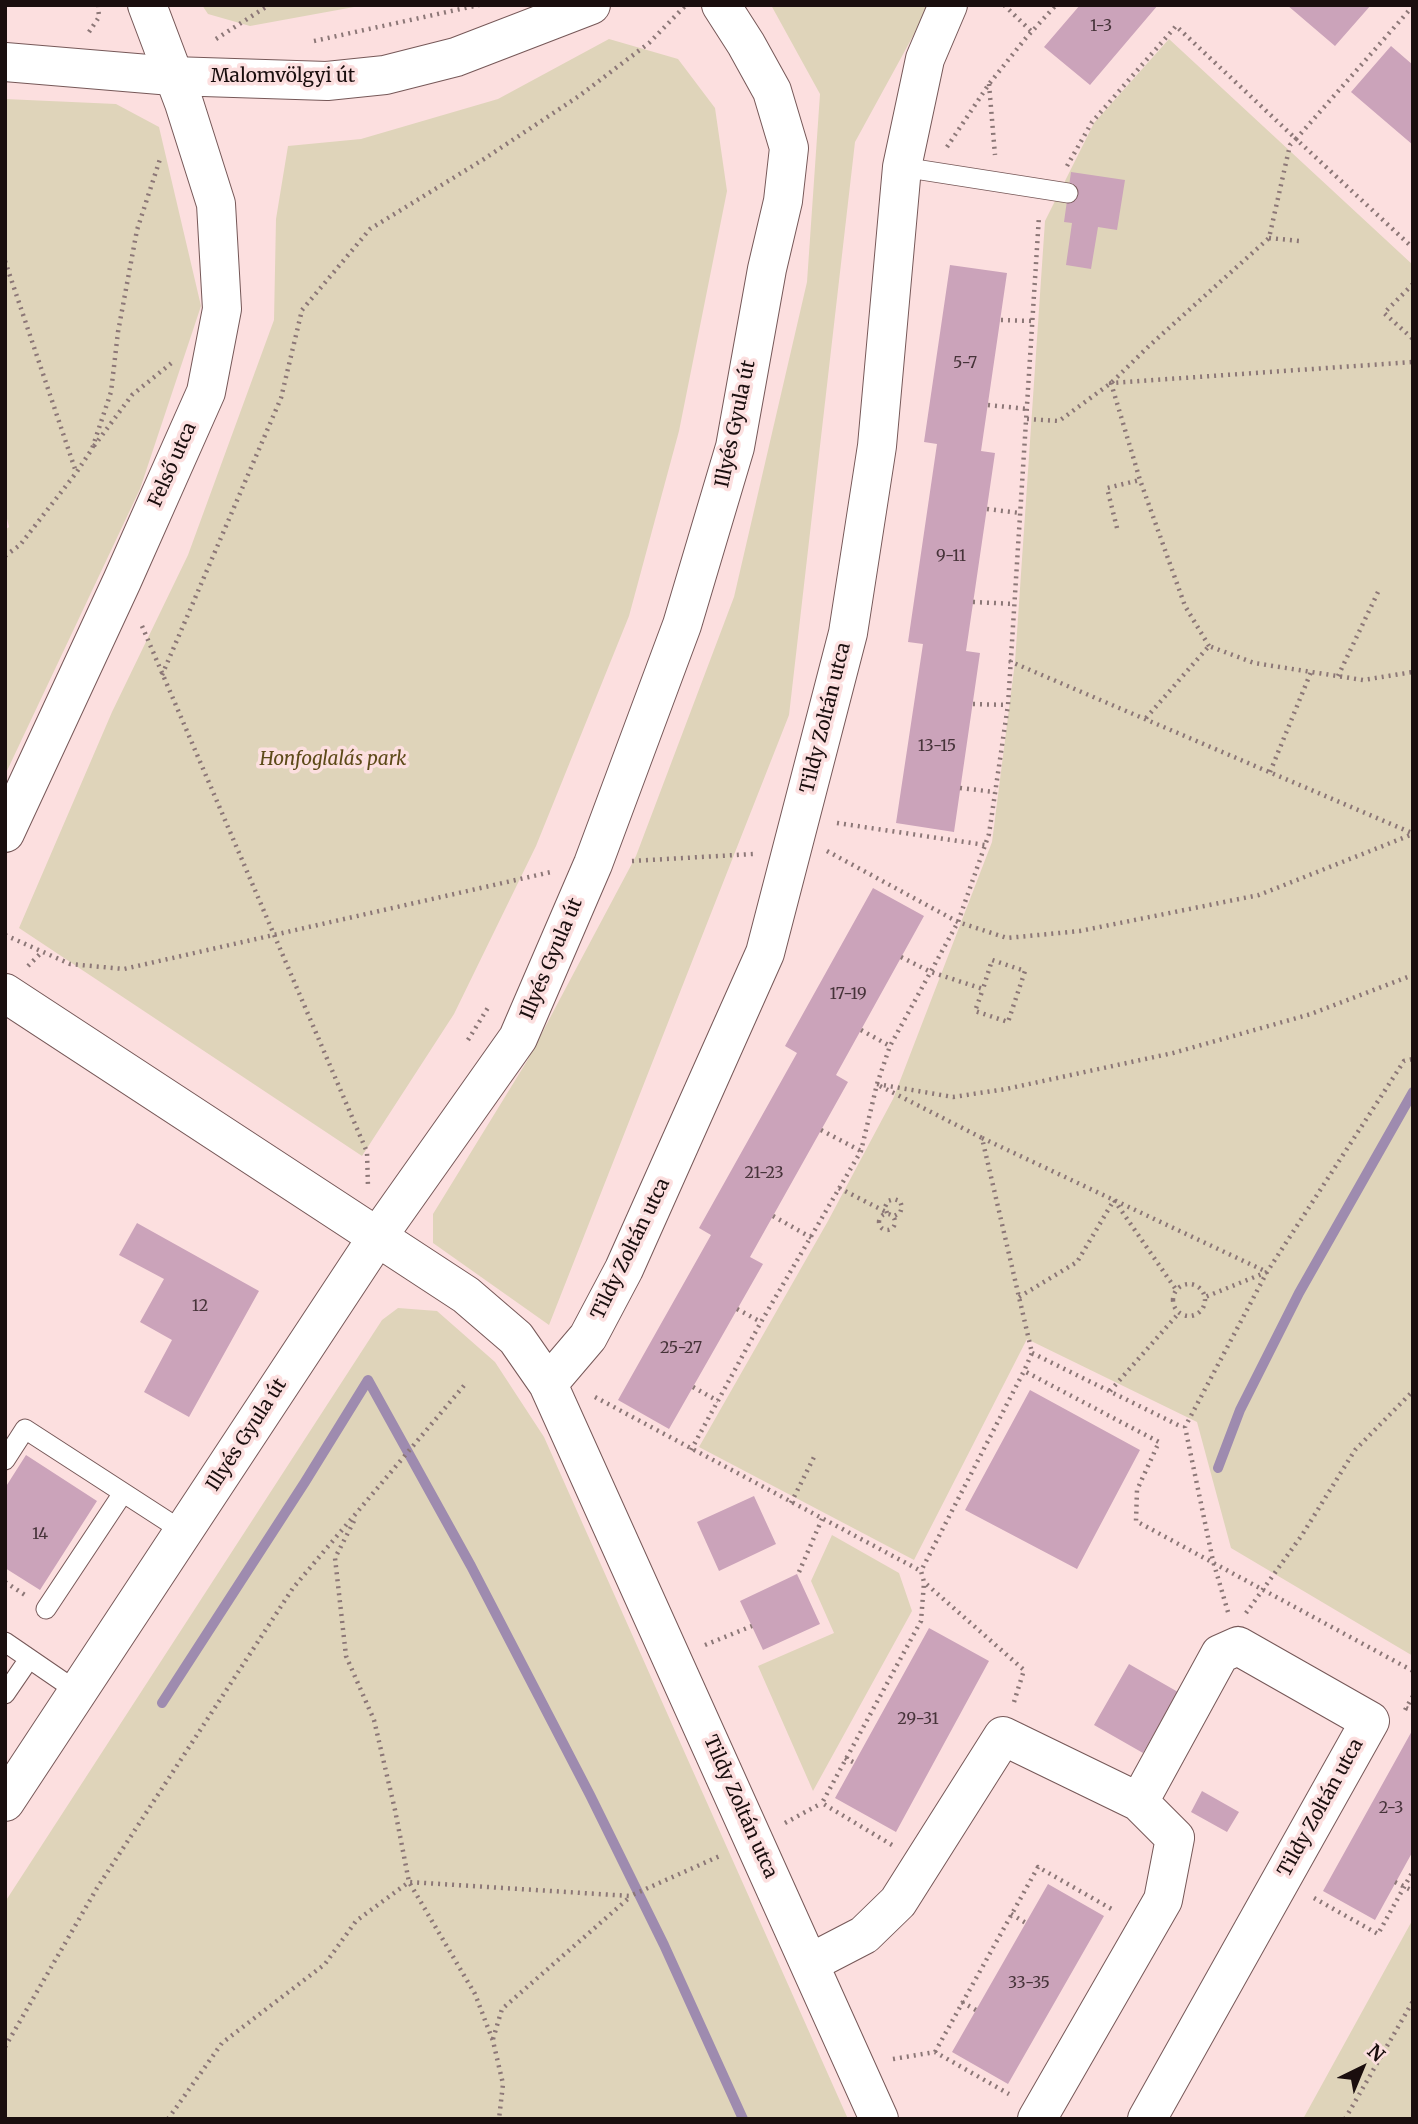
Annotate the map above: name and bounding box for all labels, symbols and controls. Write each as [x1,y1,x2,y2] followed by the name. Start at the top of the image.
[1090,16,1112,36] house number: 1-3
[211,66,355,88] street label: Malomvölgyi út
[953,353,977,373] house number: 5-7
[711,358,761,490] street label: Illyés Gyula út
[144,419,202,511] street label: Felső utca
[936,546,966,566] house number: 9-11
[796,640,856,796] street label: Tildy Zoltán utca
[918,736,956,756] house number: 13-15
[260,749,406,771] park label: Honfoglalás park
[516,895,588,1023] street label: Illyés Gyula út
[829,984,867,1004] house number: 17-19
[744,1163,784,1183] house number: 21-23
[587,1175,675,1323] street label: Tildy Zoltán utca
[192,1296,208,1316] house number: 12
[660,1338,702,1358] house number: 25-27
[202,1374,292,1496] street label: Illyés Gyula út
[32,1524,48,1544] house number: 14
[897,1709,939,1729] house number: 29-31
[698,1732,782,1882] street label: Tildy Zoltán utca
[1274,1735,1368,1881] street label: Tildy Zoltán utca
[1379,1798,1403,1818] house number: 2-3
[1008,1973,1050,1993] house number: 33-35
[1327,2033,1397,2103] north arrow
[1363,2039,1390,2067] text: N

